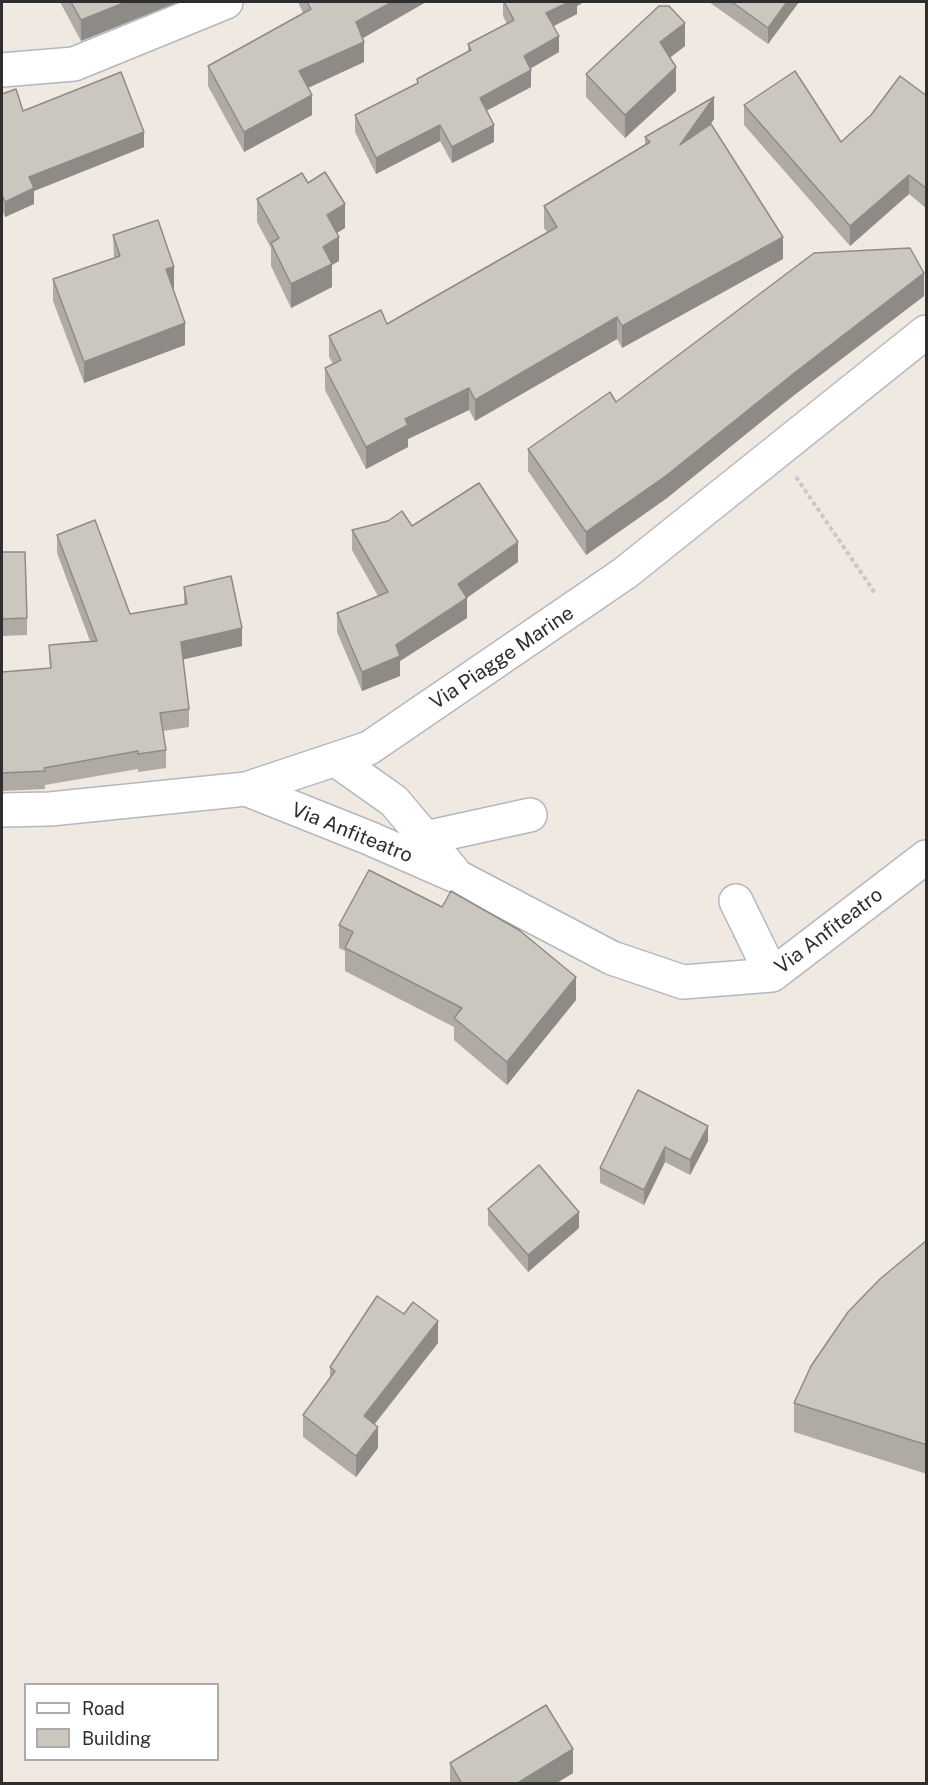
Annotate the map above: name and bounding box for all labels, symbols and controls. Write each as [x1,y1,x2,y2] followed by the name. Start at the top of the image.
[426,601,578,715] street label: Via Piagge Marine
[288,798,416,868] street label: Via Anfiteatro
[770,883,888,979] street label: Via Anfiteatro
[24,1683,219,1761] legend
[82,1698,125,1719] text: Road
[82,1728,151,1749] text: Building

